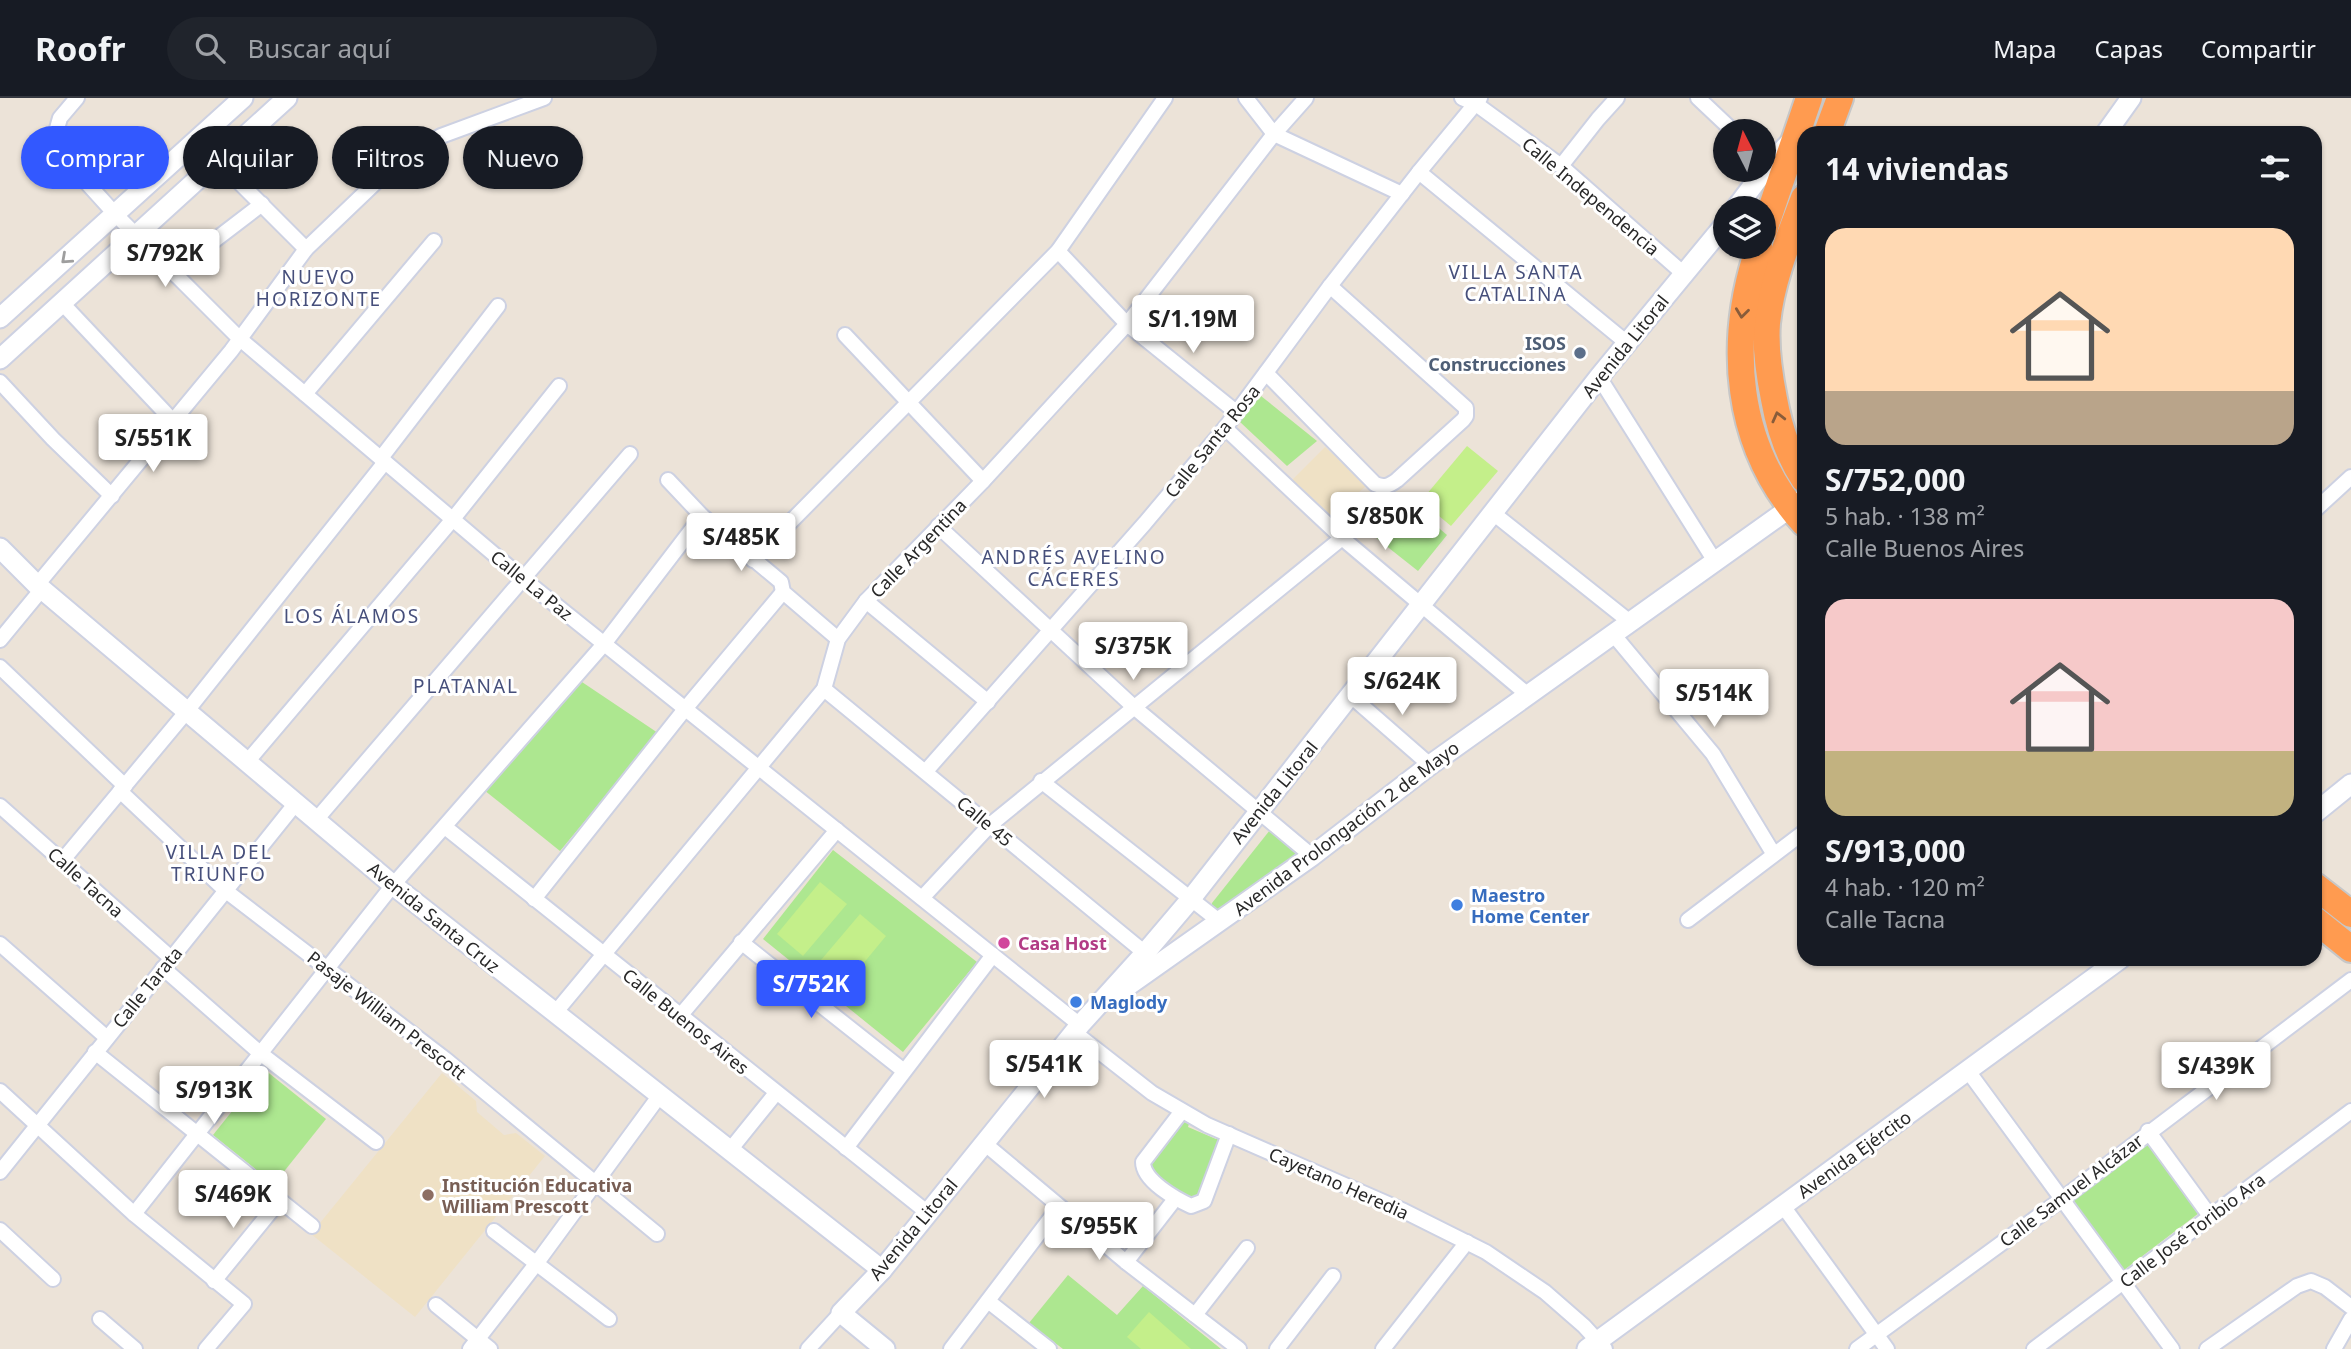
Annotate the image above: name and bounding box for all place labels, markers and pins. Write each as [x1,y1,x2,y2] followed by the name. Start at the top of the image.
[108,230,222,289] pin: S/792K
[1128,296,1258,355] pin: S/1.19M
[1428,331,1566,376] place label: ISOS Construcciones
[1572,345,1588,361] marker: ISOS Construcciones
[96,414,210,474] pin: S/551K
[1328,492,1442,552] pin: S/850K
[684,514,798,573] pin: S/485K
[1076,622,1190,682] pin: S/375K
[1345,658,1459,717] pin: S/624K
[1657,670,1771,729] pin: S/514K
[1471,883,1590,928] place label: Maestro Home Center
[1449,897,1465,913] marker: Maestro Home Center
[1018,931,1107,955] place label: Casa Host
[996,935,1012,951] marker: Casa Host
[754,960,868,1020] pin: S/752K
[1090,990,1168,1014] place label: Maglody
[1068,994,1084,1010] marker: Maglody
[987,1040,1101,1100] pin: S/541K
[2159,1042,2273,1102] pin: S/439K
[157,1066,271,1126] pin: S/913K
[176,1170,290,1230] pin: S/469K
[442,1173,632,1218] place label: Institución Educativa William Prescott
[420,1187,436,1203] marker: Institución Educativa William Prescott
[1042,1202,1156,1262] pin: S/955K

